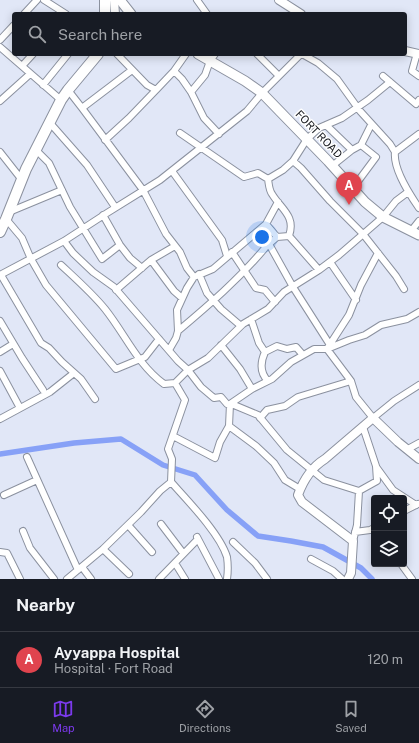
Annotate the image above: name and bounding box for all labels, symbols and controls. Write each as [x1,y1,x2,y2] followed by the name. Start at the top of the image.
[12,12,407,56] search box
[26,23,48,45] icon: search
[58,26,142,43] text: Search here
[293,108,345,161] street label: FORT ROAD
[336,172,362,205] pin: A
[252,227,272,247] your location
[371,495,407,567] map controls
[371,495,407,531] button: locate
[371,531,407,567] button: layers
[16,595,75,615] text: Nearby
[54,644,180,661] text: Ayyappa Hospital
[24,652,34,667] text: A
[368,652,403,667] text: 120 m
[54,661,173,676] text: Hospital · Fort Road
[52,698,75,734] tab: Map
[179,698,231,734] tab: Directions
[335,698,367,734] tab: Saved

